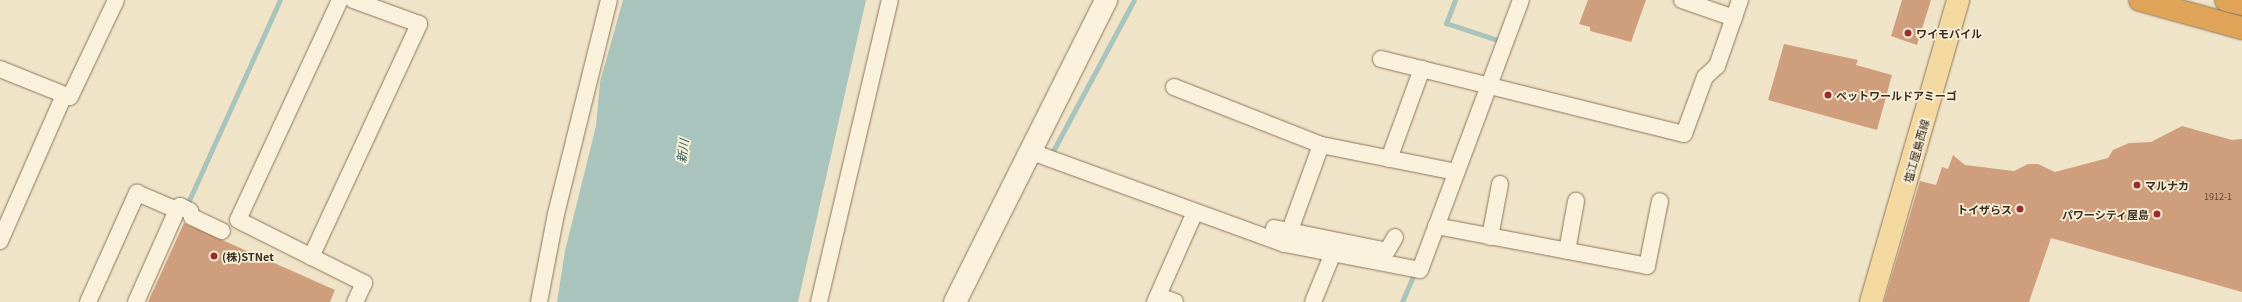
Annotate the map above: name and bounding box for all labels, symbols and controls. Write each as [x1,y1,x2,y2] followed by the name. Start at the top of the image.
[1916,26,1982,40] place label: ワイモバイル
[1903,28,1913,38] marker: ワイモバイル
[1836,88,1957,102] place label: ペットワールドアミーゴ
[1823,90,1833,100] marker: ペットワールドアミーゴ
[1901,117,1931,185] street label: 塩江屋島西線
[673,138,691,164] water label: 新川
[2145,178,2189,192] place label: マルナカ
[2132,180,2142,190] marker: マルナカ
[2204,192,2232,202] house number: 1912-1
[1957,202,2012,216] place label: トイザらス
[2015,204,2025,214] marker: トイザらス
[2061,207,2149,221] place label: パワーシティ屋島
[2152,209,2162,219] marker: パワーシティ屋島
[222,249,274,263] place label: (株)STNet
[209,251,219,261] marker: (株)STNet

